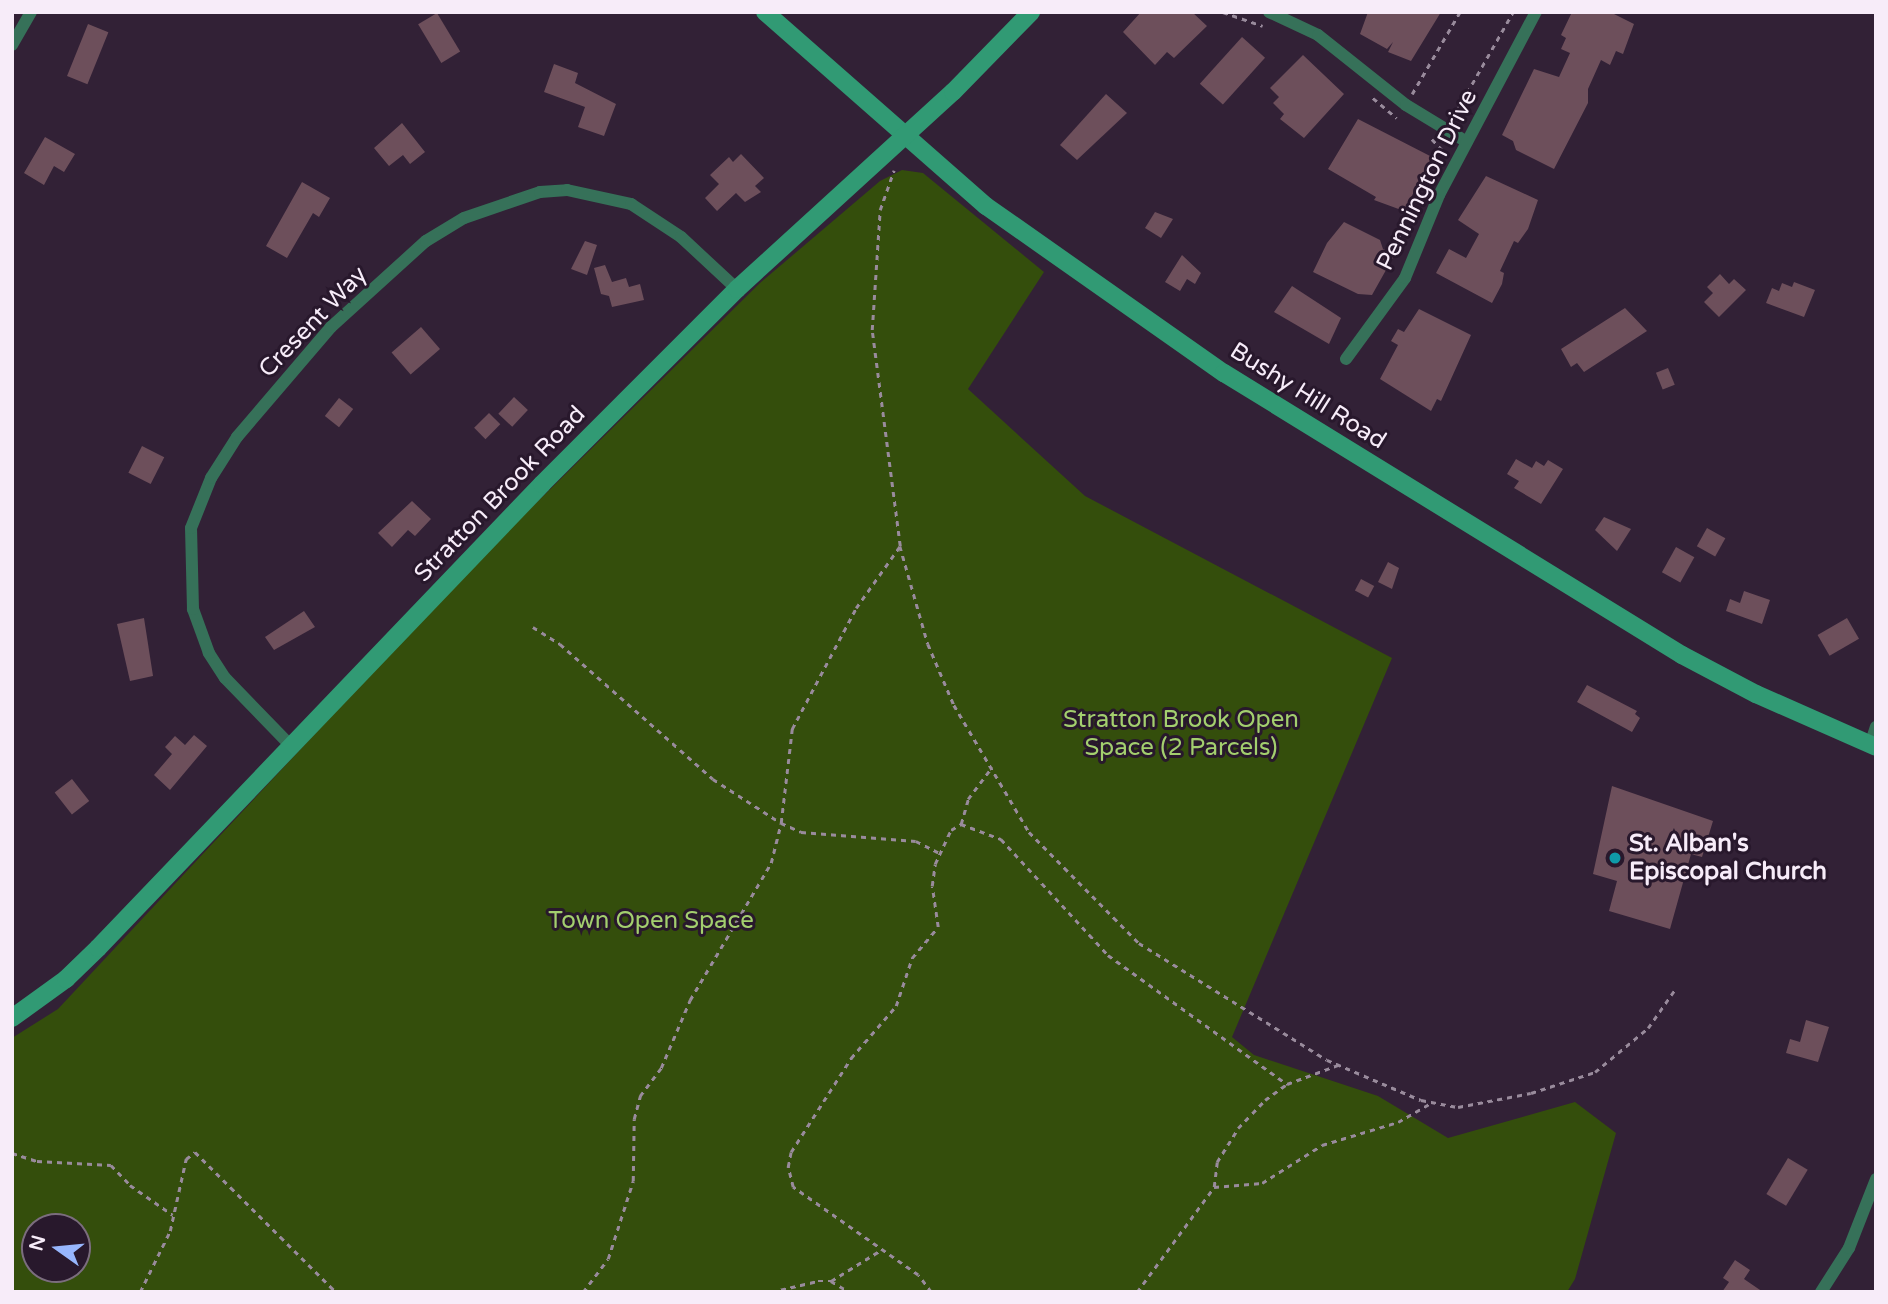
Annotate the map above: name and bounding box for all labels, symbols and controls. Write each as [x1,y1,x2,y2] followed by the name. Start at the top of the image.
[1371,85,1483,275] street label: Pennington Drive
[253,260,373,384] street label: Cresent Way
[1225,336,1391,456] street label: Bushy Hill Road
[409,400,591,588] street label: Stratton Brook Road
[1063,706,1299,762] park label: Stratton Brook Open Space (2 Parcels)
[1629,830,1827,886] place label: St. Alban's Episcopal Church
[1607,850,1623,866] marker: St. Alban's Episcopal Church
[548,907,754,935] park label: Town Open Space
[21,1213,91,1283] north arrow
[25,1233,50,1253] text: N

